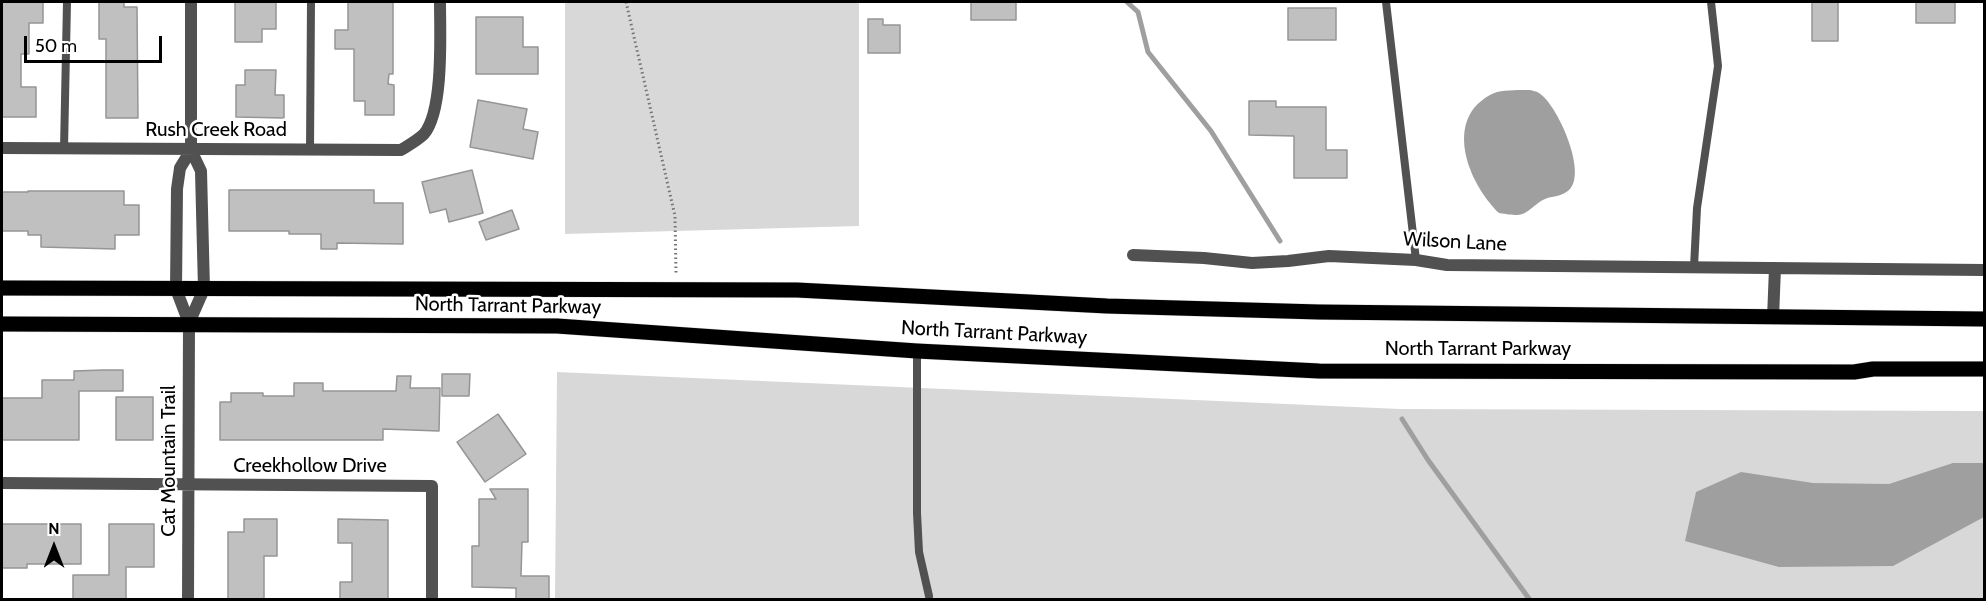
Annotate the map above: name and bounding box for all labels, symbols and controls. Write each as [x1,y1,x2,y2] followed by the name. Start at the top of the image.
[27,24,165,62] scale bar
[35,35,77,57] text: 50 m
[145,118,287,142] street label: Rush Creek Road
[1403,227,1507,257] street label: Wilson Lane
[415,292,601,320] street label: North Tarrant Parkway
[900,316,1088,350] street label: North Tarrant Parkway
[1385,337,1571,361] street label: North Tarrant Parkway
[157,385,181,537] street label: Cat Mountain Trail
[233,454,387,478] street label: Creekhollow Drive
[24,517,84,577] north arrow
[48,519,60,538] text: N

